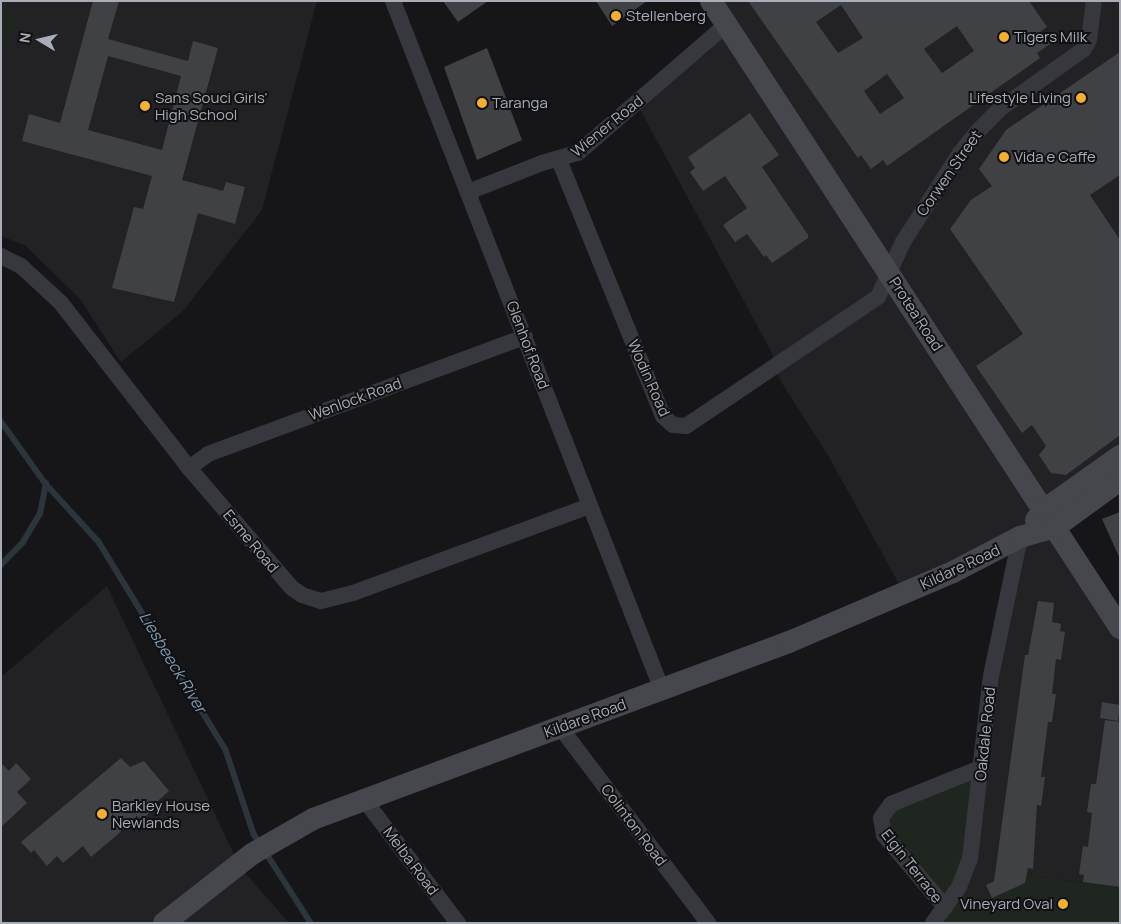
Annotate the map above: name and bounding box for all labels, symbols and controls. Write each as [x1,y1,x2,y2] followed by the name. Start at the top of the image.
[626,7,706,25] place label: Stellenberg
[610,10,622,22] marker: Stellenberg
[15,15,65,65] north arrow
[1014,28,1087,46] place label: Tigers Milk
[15,31,35,44] text: N
[998,31,1010,43] marker: Tigers Milk
[155,88,268,123] place label: Sans Souci Girls' High School
[969,89,1071,107] place label: Lifestyle Living
[567,92,647,160] street label: Wiener Road
[1075,92,1087,104] marker: Lifestyle Living
[492,94,548,112] place label: Taranga
[476,97,488,109] marker: Taranga
[139,100,151,112] marker: Sans Souci Girls' High School
[913,127,985,219] street label: Corwen Street
[1014,148,1096,166] place label: Vida e Caffe
[998,151,1010,163] marker: Vida e Caffe
[885,274,947,354] street label: Protea Road
[503,298,553,392] street label: Glenhof Road
[624,337,674,419] street label: Wodin Road
[306,374,404,424] street label: Wenlock Road
[220,506,282,576] street label: Esme Road
[917,541,1003,593] street label: Kildare Road
[135,608,211,716] water label: Liesbeeck River
[971,686,999,782] street label: Oakdale Road
[542,695,628,741] street label: Kildare Road
[597,781,671,869] street label: Colinton Road
[112,796,210,831] place label: Barkley House Newlands
[96,808,108,820] marker: Barkley House Newlands
[380,823,442,899] street label: Melba Road
[878,826,946,906] street label: Elgin Terrace
[960,895,1053,913] place label: Vineyard Oval
[1057,898,1069,910] marker: Vineyard Oval

